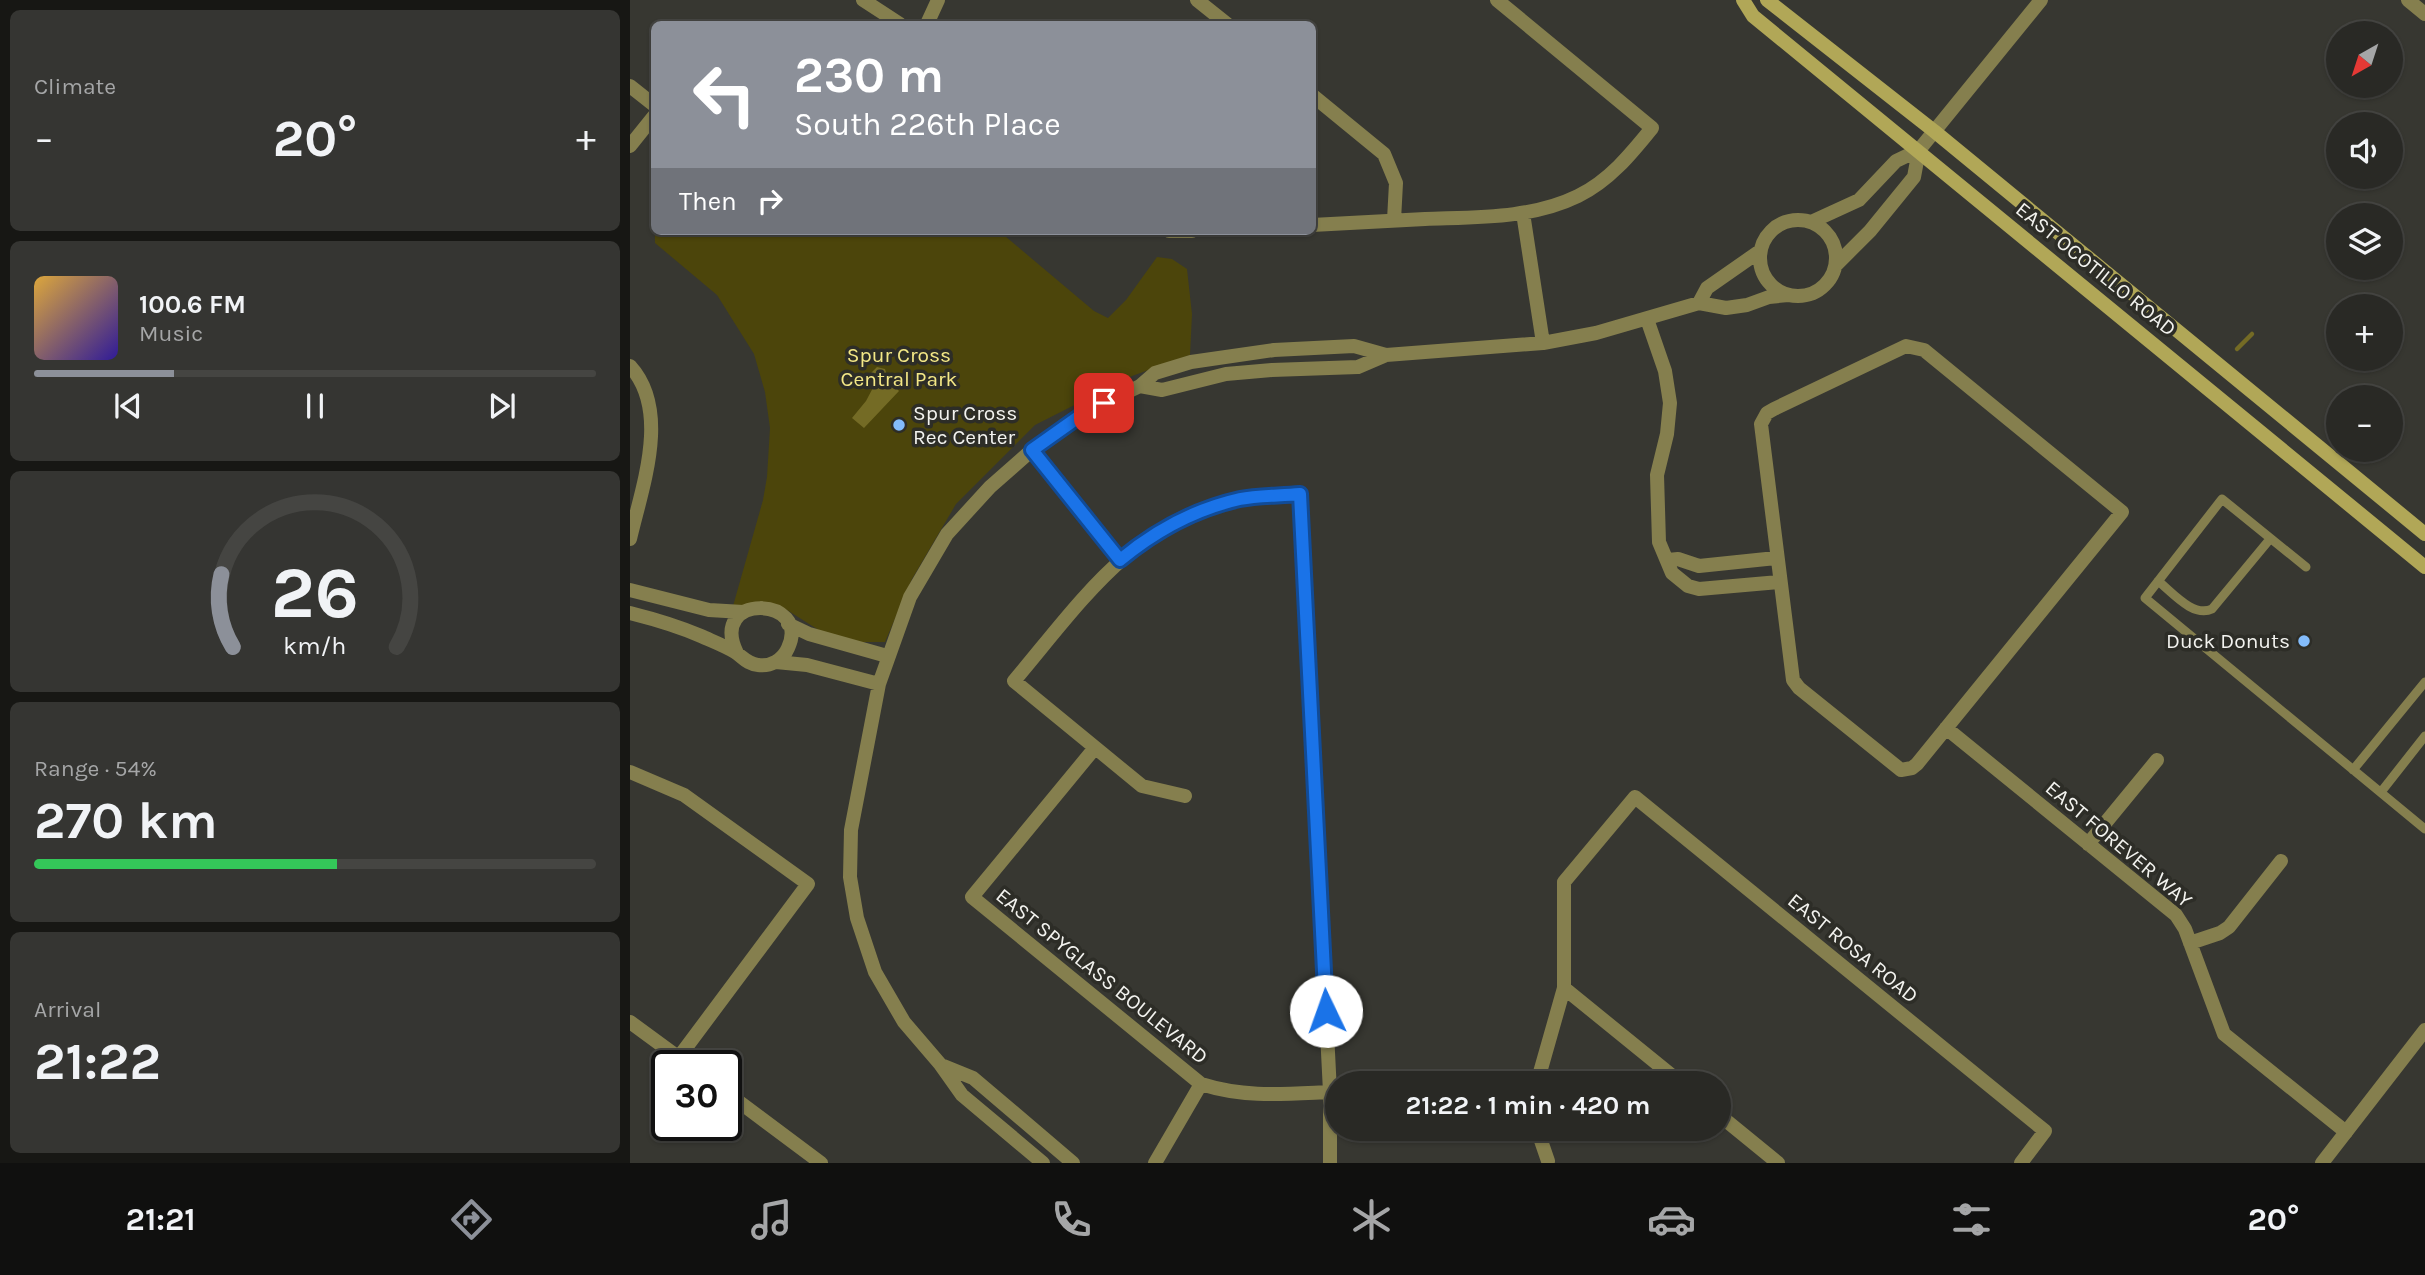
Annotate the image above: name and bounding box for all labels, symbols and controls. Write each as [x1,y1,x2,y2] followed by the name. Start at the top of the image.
[2326,21,2403,98] north arrow
[2326,21,2403,462] map controls
[794,47,944,104] text: 230 m
[679,49,770,140] icon: left
[34,73,116,100] text: Climate
[794,106,1061,143] text: South 226th Place
[273,108,357,169] text: 20°
[2326,112,2403,189] button: sound
[34,116,54,161] text: −
[576,116,596,161] text: +
[751,182,789,220] icon: right
[679,186,737,217] text: Then
[2011,197,2181,341] street label: EAST OCOTILLO ROAD
[2326,203,2403,280] button: layers
[139,289,246,320] text: 100.6 FM
[2326,294,2403,371] button: +
[139,320,203,347] text: Music
[841,343,958,391] park label: Spur Cross Central Park
[1074,373,1134,433] pin
[1085,384,1123,422] icon: arrive
[2326,385,2403,462] button: −
[109,387,147,425] icon: previous
[296,387,334,425] icon: pause
[483,387,521,425] icon: next
[913,401,1017,449] place label: Spur Cross Rec Center
[891,417,907,433] marker: Spur Cross Rec Center
[271,551,359,636] text: 26
[2166,629,2290,653] place label: Duck Donuts
[283,631,347,660] text: km/h
[2296,633,2312,649] marker: Duck Donuts
[34,755,157,782] text: Range · 54%
[2041,776,2198,913] street label: EAST FOREVER WAY
[34,790,217,851] text: 270 km
[991,883,1213,1069] street label: EAST SPYGLASS BOULEVARD
[1783,888,1923,1008] street label: EAST ROSA ROAD
[1289,974,1363,1048] position arrow
[34,996,101,1023] text: Arrival
[34,1031,161,1092] text: 21:22
[651,1050,742,1141] speed limit sign: 30
[1405,1090,1651,1121] text: 21:22 · 1 min · 420 m
[447,1195,496,1244] icon: directions
[747,1195,796,1244] icon: music
[1047,1195,1096,1244] icon: phone
[1347,1195,1396,1244] icon: climate
[1647,1195,1696,1244] icon: car
[1947,1195,1996,1244] icon: filters
[126,1201,196,1238] text: 21:21
[2247,1201,2299,1238] text: 20°

